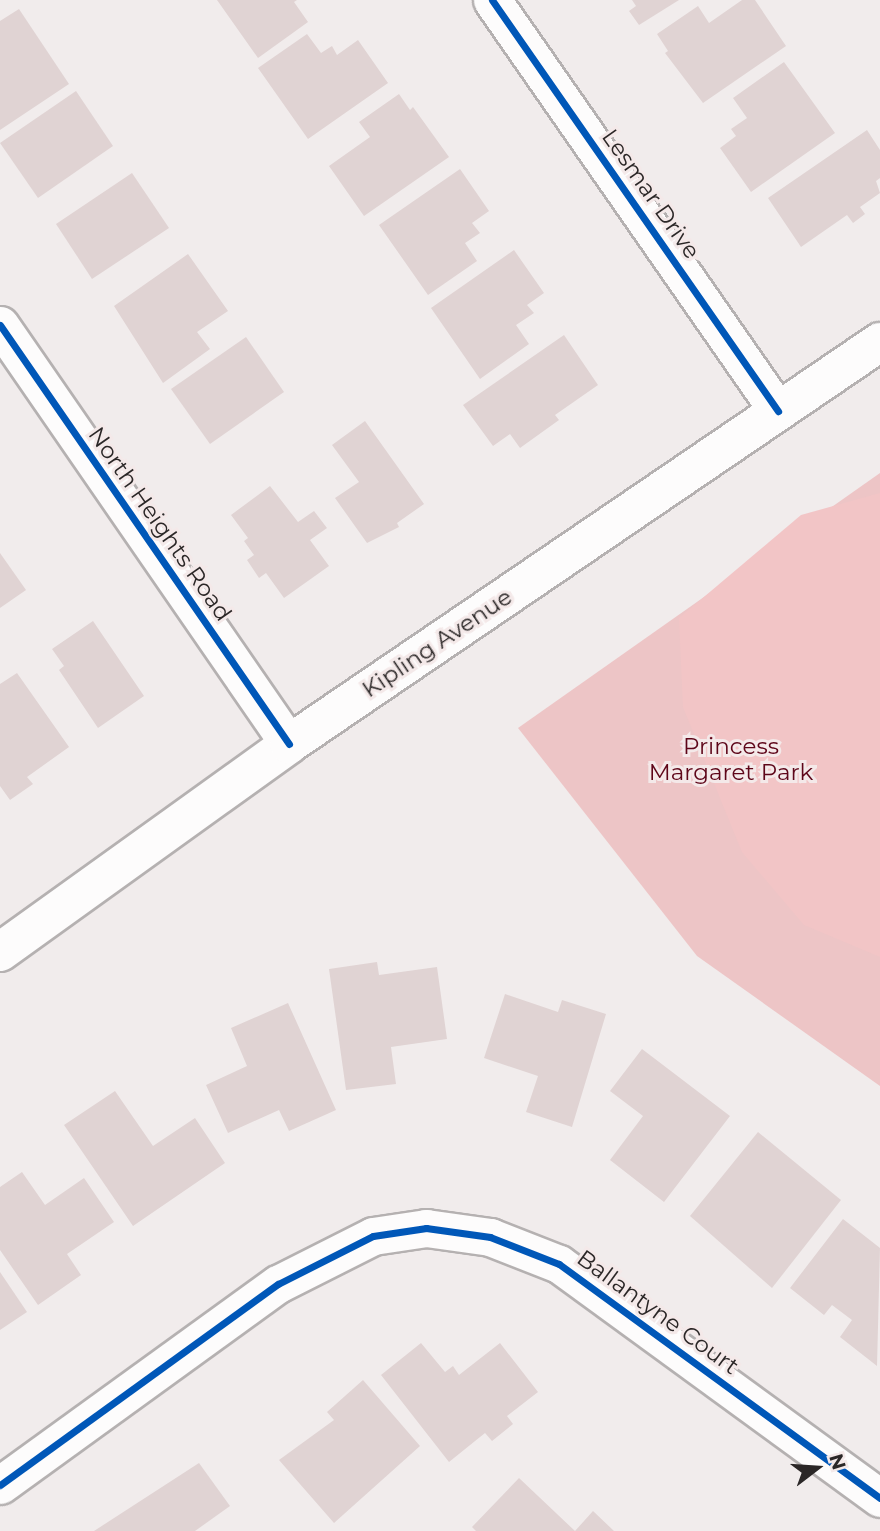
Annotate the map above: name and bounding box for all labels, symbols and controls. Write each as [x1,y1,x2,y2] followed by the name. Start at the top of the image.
[596,124,706,264] street label: Lesmar Drive
[83,422,237,626] street label: North Heights Road
[357,583,517,703] street label: Kipling Avenue
[649,732,813,786] park label: Princess Margaret Park
[572,1244,744,1380] street label: Ballantyne Court
[782,1433,852,1503] north arrow
[824,1451,851,1472] text: N

